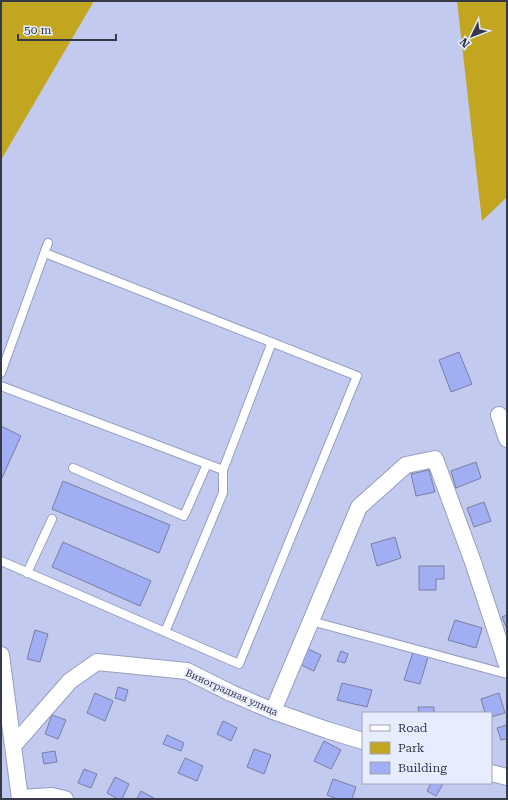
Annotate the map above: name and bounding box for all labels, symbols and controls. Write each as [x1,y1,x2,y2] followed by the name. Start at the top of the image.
[18,16,116,42] scale bar
[452,16,492,56] north arrow
[24,23,51,37] text: 50 m
[457,35,473,50] text: N
[184,667,280,718] street label: Виноградная улица
[362,712,492,784] legend
[398,721,428,735] text: Road
[398,741,425,755] text: Park
[398,761,447,775] text: Building

